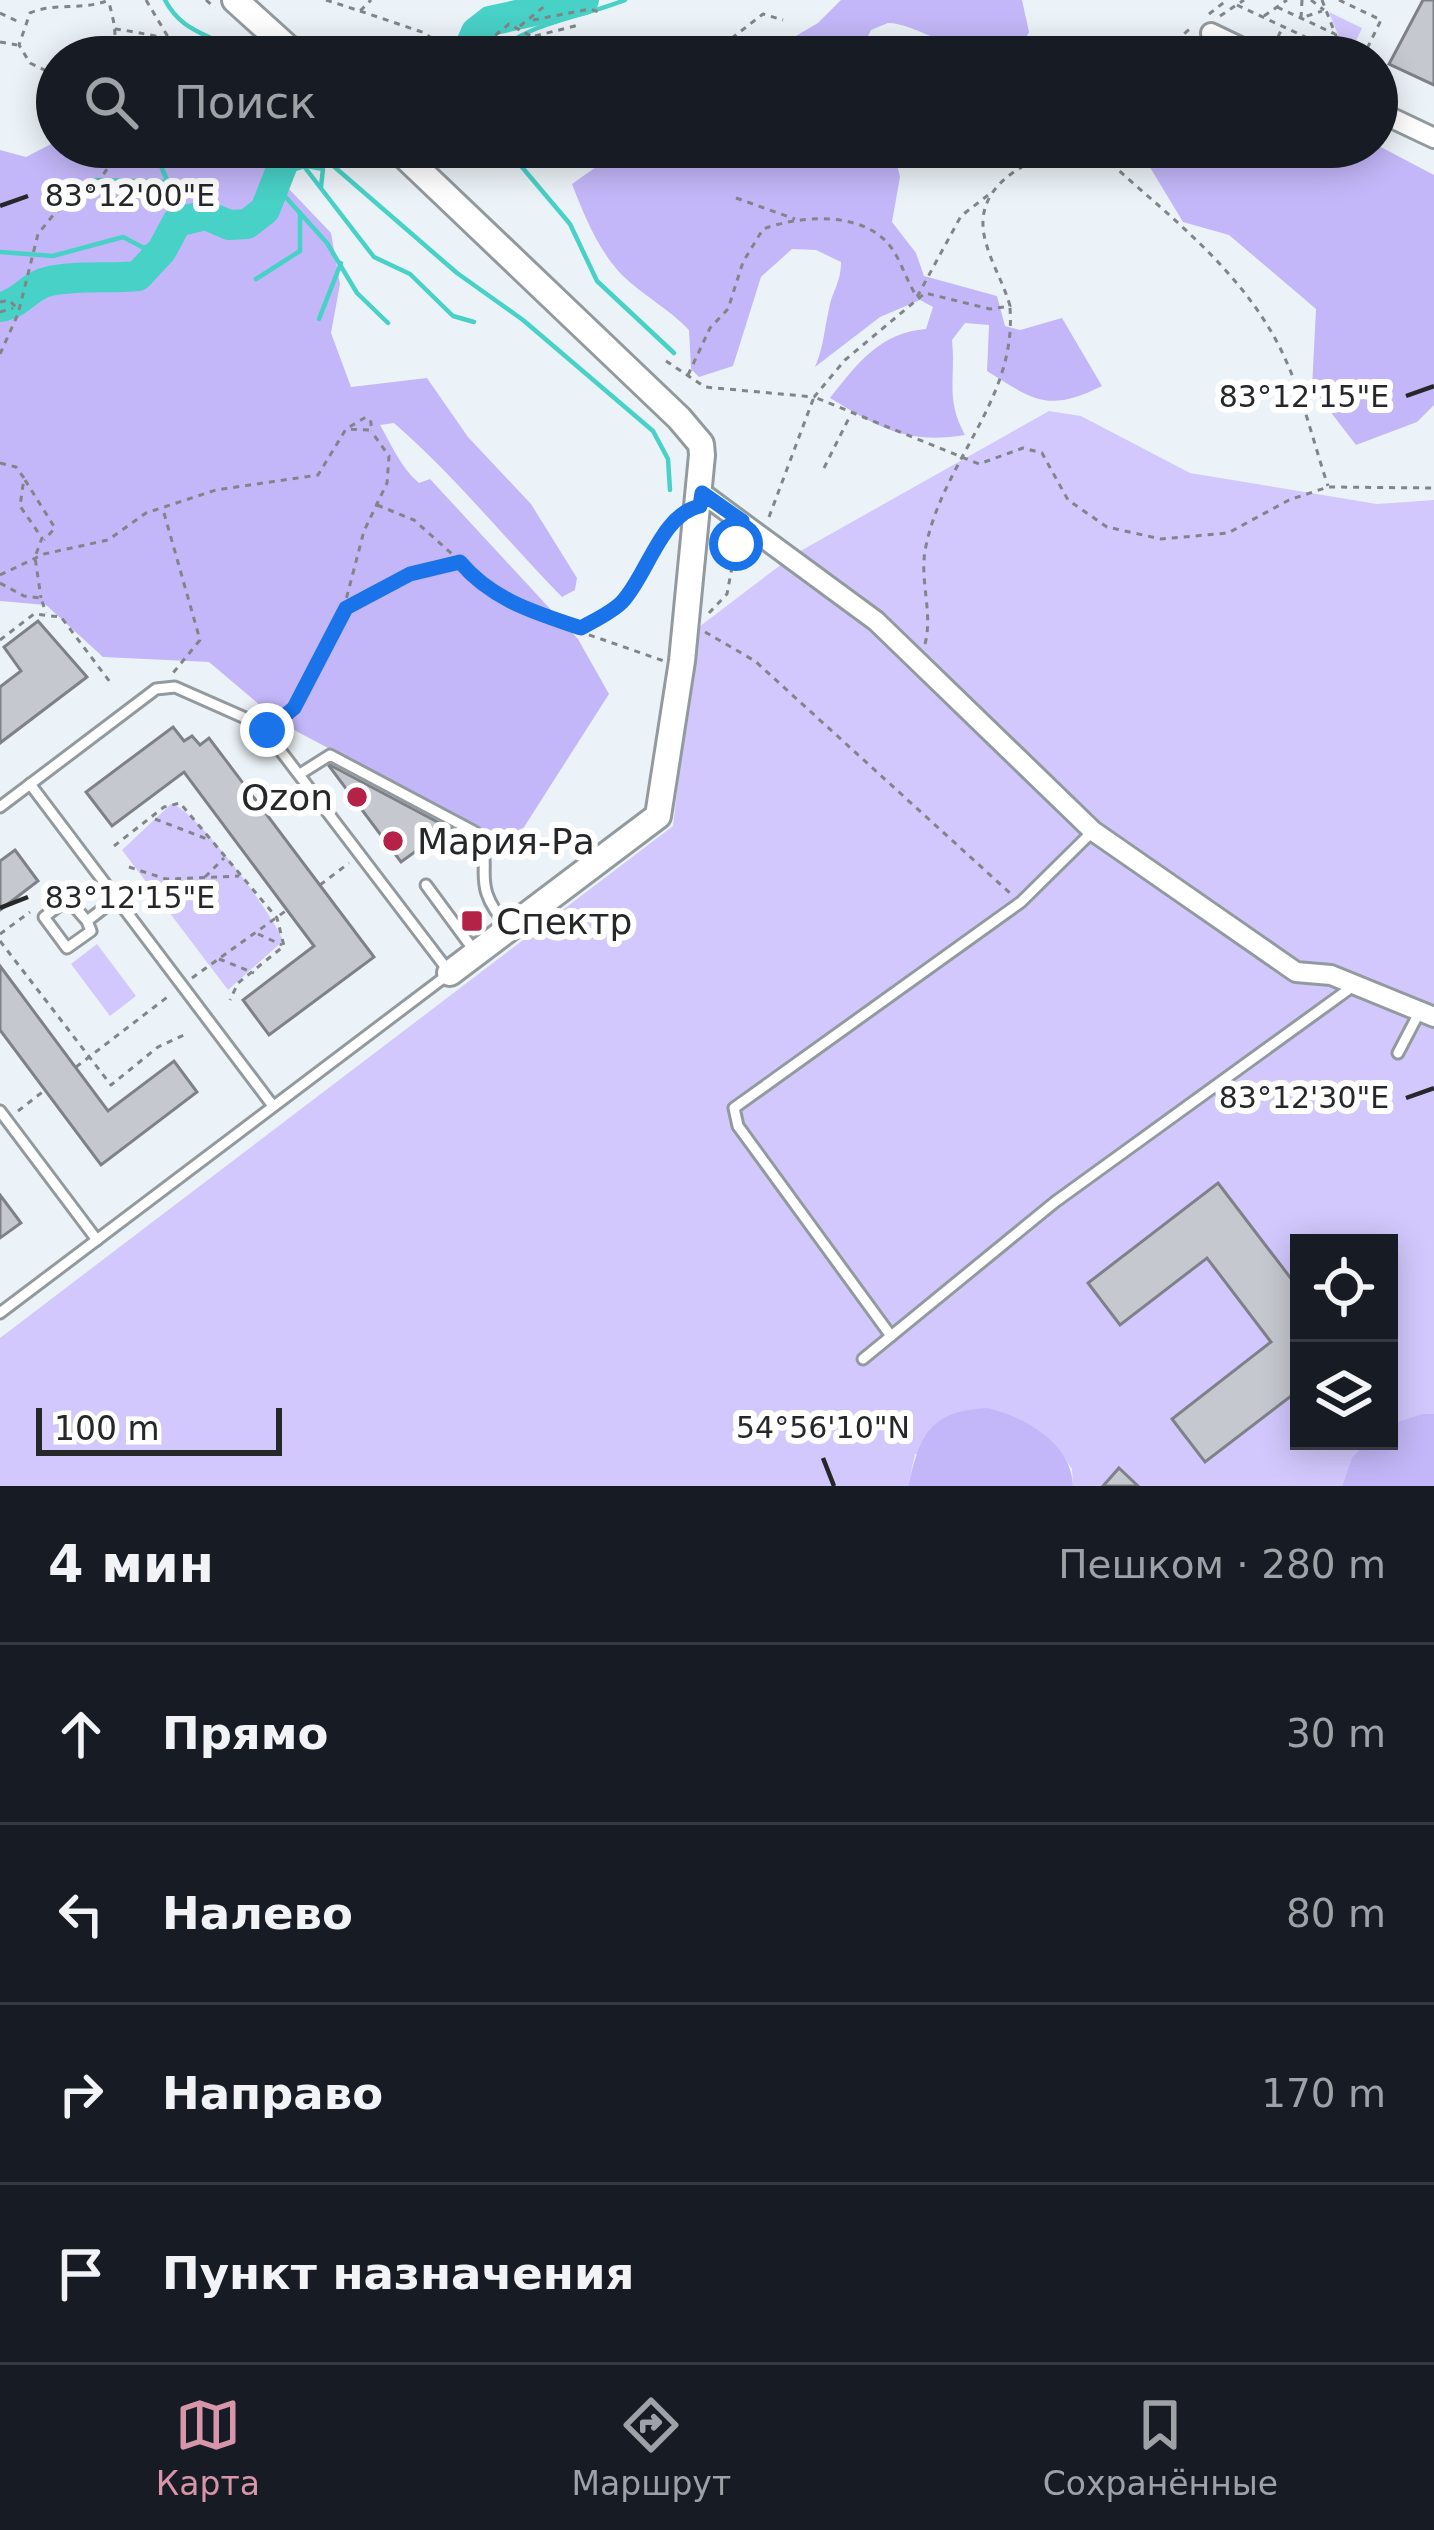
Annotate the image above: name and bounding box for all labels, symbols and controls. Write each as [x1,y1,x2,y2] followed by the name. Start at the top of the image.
[36,36,1398,168] search box
[78,69,144,135] icon: search
[174,76,317,129] text: Поиск
[45,178,215,213] text: 83°12'00"E
[1219,379,1389,414] text: 83°12'15"E
[709,517,763,571] route start
[240,703,294,757] route end
[241,777,333,818] place label: Ozon
[344,784,370,810] marker: Ozon
[417,821,595,862] place label: Мария-Ра
[380,828,406,854] marker: Мария-Ра
[45,880,215,915] text: 83°12'15"E
[496,901,632,942] place label: Спектр
[459,908,485,934] marker: Спектр
[1219,1080,1389,1115] text: 83°12'30"E
[1290,1234,1398,1450] map controls
[1290,1234,1398,1342] button: locate
[1290,1342,1398,1450] button: layers
[36,1402,282,1455] scale bar
[54,1409,160,1448] text: 100 m
[736,1410,910,1445] text: 54°56'10"N
[48,1535,214,1594] text: 4 мин
[1058,1542,1386,1587] text: Пешком · 280 m
[48,1701,114,1767] icon: ahead
[162,1707,328,1760] text: Прямо
[1286,1711,1386,1756] text: 30 m
[48,1881,114,1947] icon: left
[162,1887,353,1940] text: Налево
[1286,1891,1386,1936] text: 80 m
[48,2061,114,2127] icon: right
[162,2067,383,2120] text: Направо
[1261,2071,1386,2116] text: 170 m
[48,2241,114,2307] icon: arrive
[162,2247,634,2300] text: Пункт назначения
[156,2392,260,2503] tab: Карта
[572,2392,731,2503] tab: Маршрут
[1043,2392,1278,2503] tab: Сохранённые

